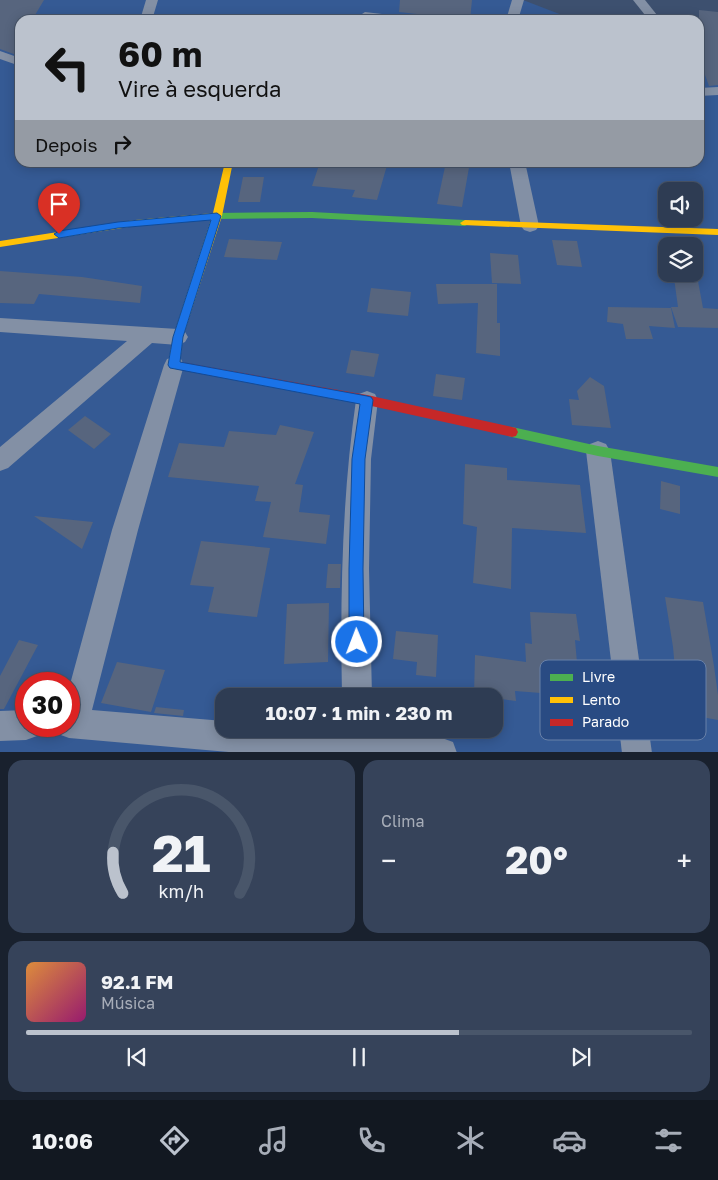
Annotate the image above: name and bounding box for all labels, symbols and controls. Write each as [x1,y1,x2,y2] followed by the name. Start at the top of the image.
[118,33,202,75] text: 60 m
[35,35,100,100] icon: left
[118,75,282,102] text: Vire à esquerda
[108,130,136,158] icon: right
[35,133,98,156] text: Depois
[658,182,703,282] map controls
[658,182,703,227] button: sound
[38,183,80,234] pin
[45,190,73,218] icon: arrive
[658,237,703,282] button: layers
[330,615,382,667] position arrow
[540,660,706,740] legend
[582,668,615,685] text: Livre
[15,672,80,737] speed limit sign: 30
[582,691,620,708] text: Lento
[266,701,452,724] text: 10:07 · 1 min · 230 m
[582,713,629,730] text: Parado
[381,811,425,831] text: Clima
[152,821,211,883] text: 21
[505,837,568,882] text: 20°
[381,844,396,877] text: −
[677,844,692,877] text: +
[159,880,204,902] text: km/h
[101,970,174,993] text: 92.1 FM
[101,993,155,1013] text: Música
[123,1043,151,1071] icon: previous
[345,1043,373,1071] icon: pause
[567,1043,595,1071] icon: next
[157,1123,192,1158] icon: directions
[256,1123,291,1158] icon: music
[354,1123,389,1158] icon: phone
[453,1123,488,1158] icon: climate
[552,1123,587,1158] icon: car
[651,1123,686,1158] icon: filters
[32,1127,93,1154] text: 10:06

